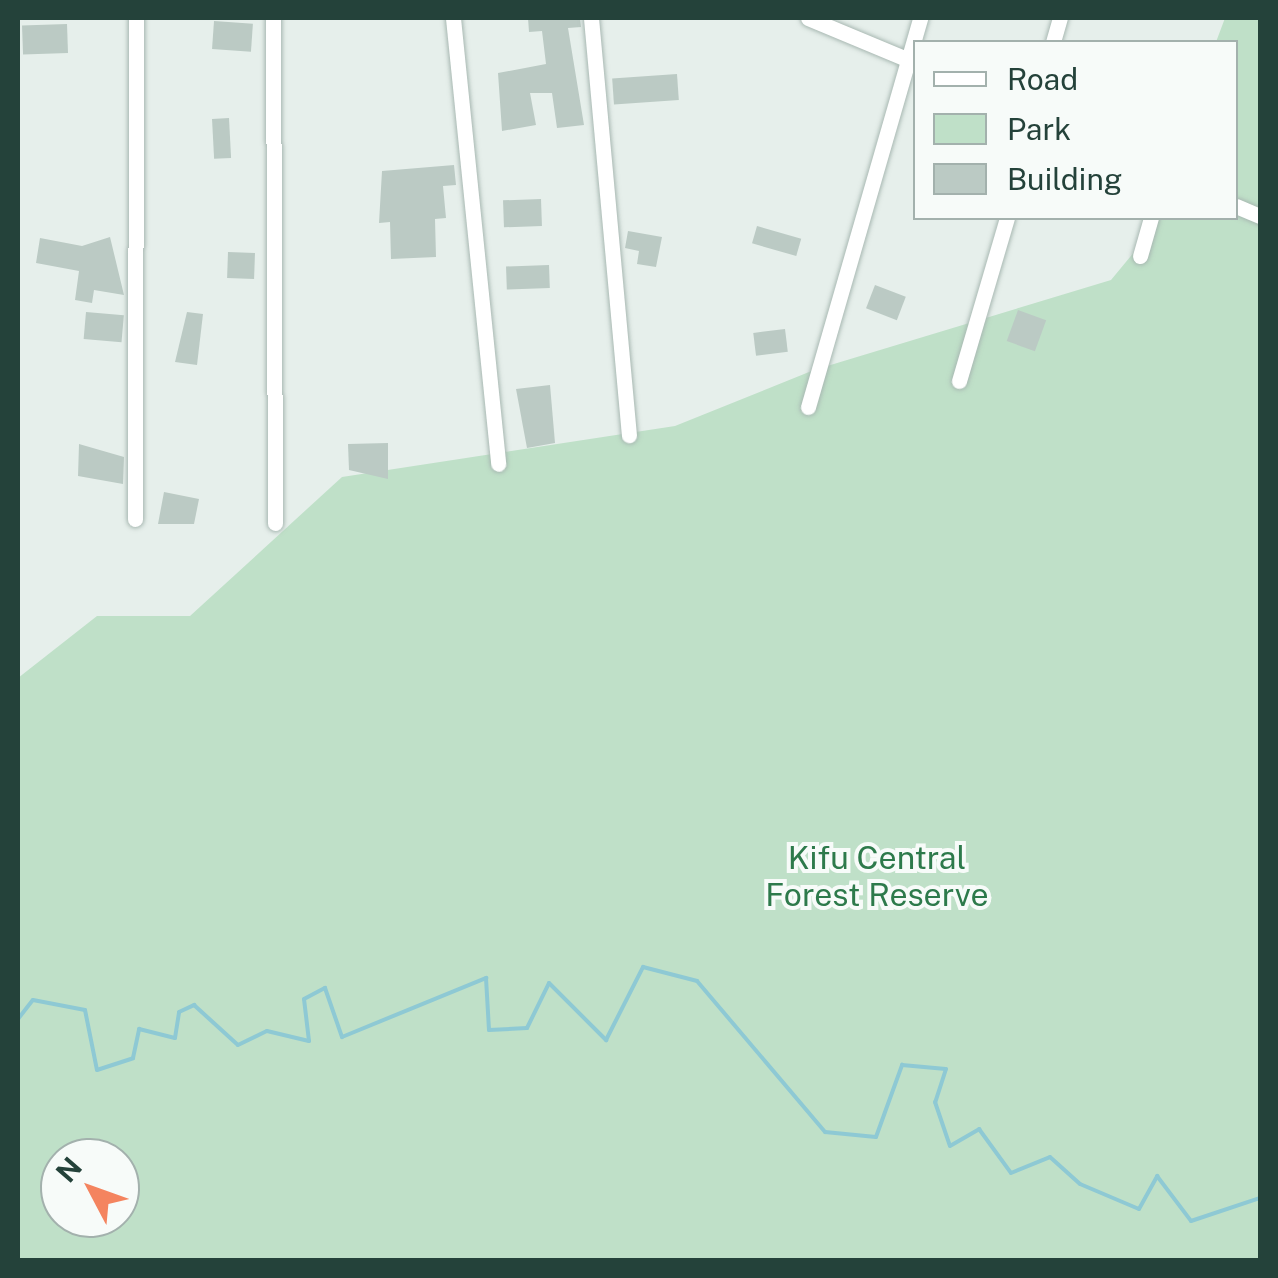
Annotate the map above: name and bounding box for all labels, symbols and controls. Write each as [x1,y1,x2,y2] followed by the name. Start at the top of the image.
[913,40,1238,220] legend
[1007,61,1078,97] text: Road
[1007,111,1071,147] text: Park
[1007,161,1122,197] text: Building
[765,840,989,915] park label: Kifu Central Forest Reserve
[40,1138,140,1238] north arrow
[49,1150,88,1188] text: N

